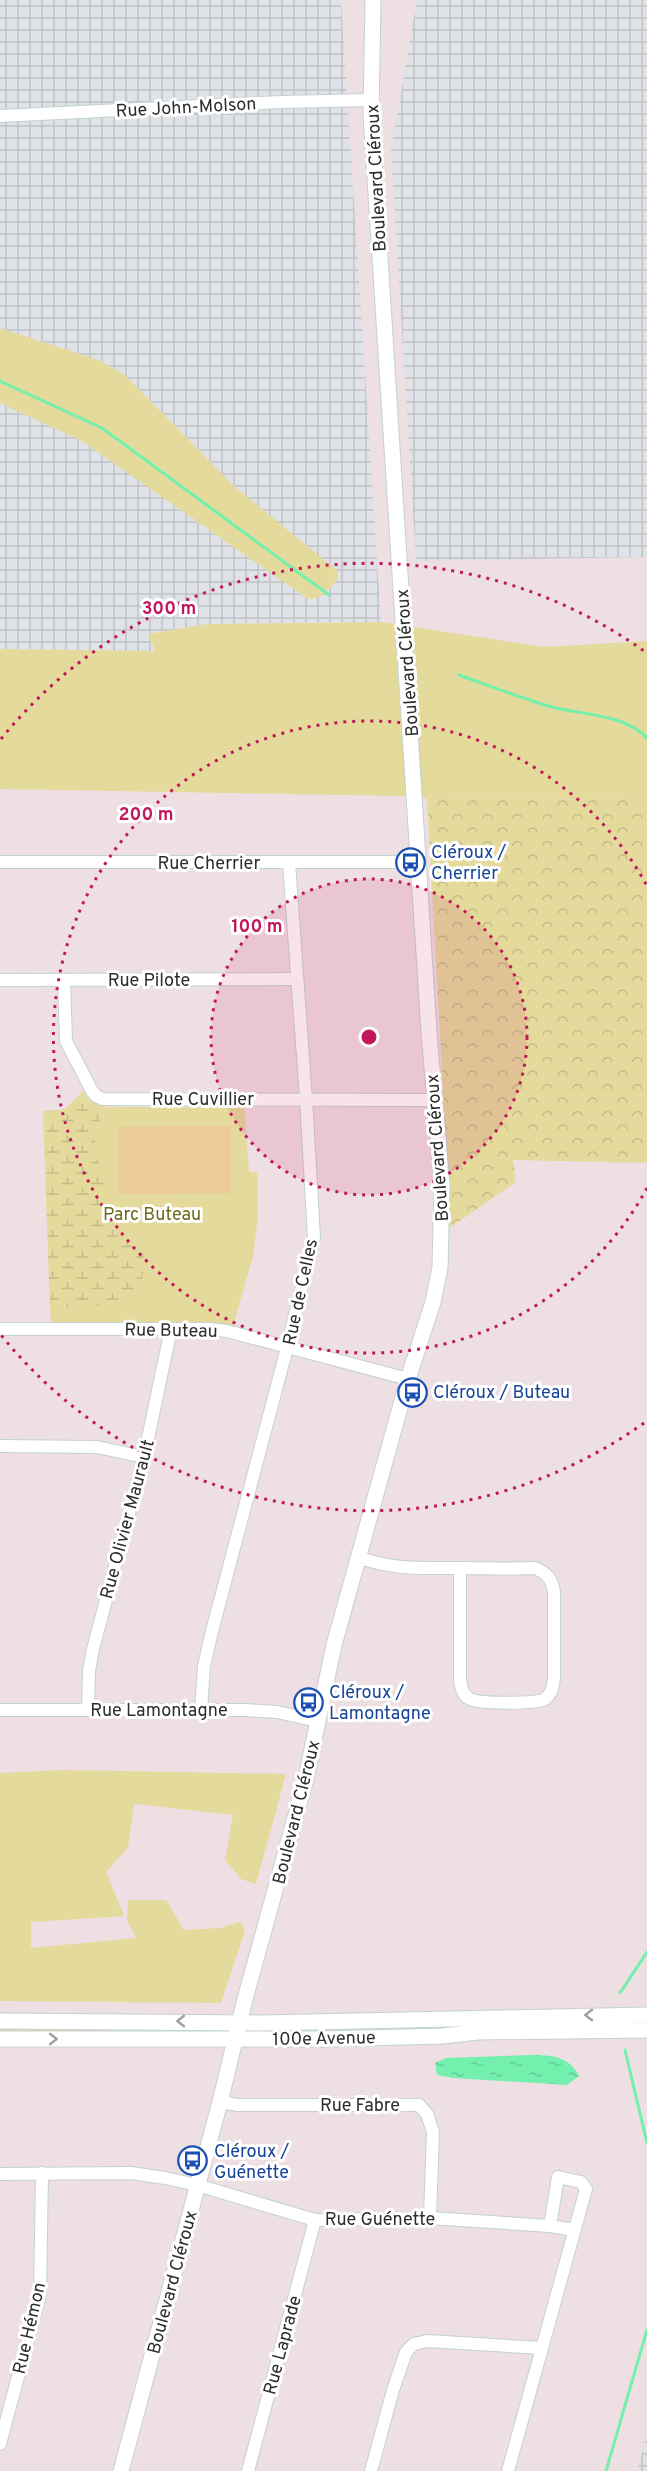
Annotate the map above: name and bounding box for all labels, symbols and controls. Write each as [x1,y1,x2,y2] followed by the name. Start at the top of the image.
[115,93,257,124] street label: Rue John-Molson
[362,103,393,252] street label: Boulevard Cléroux
[392,588,425,737] street label: Boulevard Cléroux
[142,598,196,621] text: 300 m
[118,804,174,827] text: 200 m
[431,842,506,886] place label: Cléroux / Cherrier
[394,846,426,878] bus stop icon: Cléroux / Cherrier
[158,853,260,876] street label: Rue Cherrier
[231,916,283,939] text: 100 m
[108,970,190,993] street label: Rue Pilote
[359,1027,379,1047] centre of rings
[422,1073,455,1222] street label: Boulevard Cléroux
[152,1089,254,1112] street label: Rue Cuvillier
[103,1204,201,1227] park label: Parc Buteau
[279,1237,324,1348] street label: Rue de Celles
[124,1319,218,1344] street label: Rue Buteau
[396,1376,428,1408] bus stop icon: Cléroux / Buteau
[433,1382,570,1405] place label: Cléroux / Buteau
[96,1437,161,1602] street label: Rue Olivier Maurault
[329,1682,431,1726] place label: Cléroux / Lamontagne
[292,1686,324,1718] bus stop icon: Cléroux / Lamontagne
[90,1700,228,1723] street label: Rue Lamontagne
[268,1738,326,1887] street label: Boulevard Cléroux
[584,2009,593,2021] one-way arrow
[176,2014,185,2027] one-way arrow
[272,2027,376,2052] street label: 100e Avenue
[48,2033,57,2045] one-way arrow
[320,2095,400,2118] street label: Rue Fabre
[214,2141,289,2185] place label: Cléroux / Guénette
[177,2145,209,2177] bus stop icon: Cléroux / Guénette
[143,2208,204,2357] street label: Boulevard Cléroux
[325,2209,435,2232] street label: Rue Guénette
[9,2280,52,2377] street label: Rue Hémon
[259,2293,308,2397] street label: Rue Laprade

